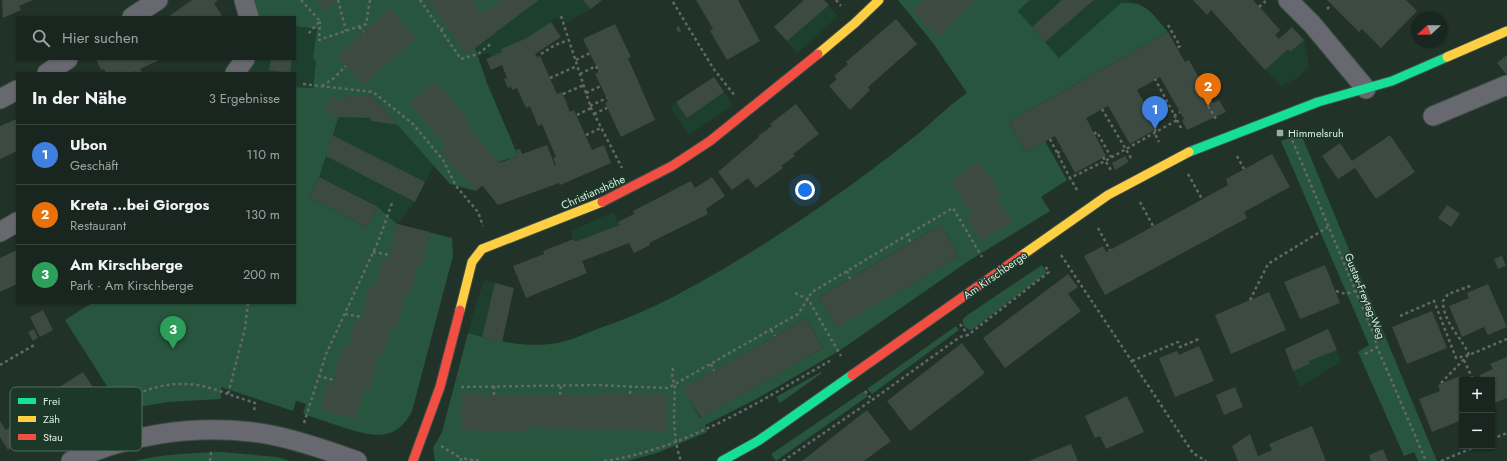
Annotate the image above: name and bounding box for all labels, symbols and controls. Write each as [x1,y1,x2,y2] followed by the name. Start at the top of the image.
[1411,12,1447,48] north arrow
[16,16,296,60] search box
[30,27,52,49] icon: search
[62,27,139,49] text: Hier suchen
[1195,73,1221,106] pin: 2
[32,86,127,110] text: In der Nähe
[209,89,280,108] text: 3 Ergebnisse
[1142,96,1168,129] pin: 1
[1288,125,1344,141] place label: Himmelsruh
[1275,128,1285,138] marker: Himmelsruh
[70,134,107,156] text: Ubon
[42,145,48,164] text: 1
[246,145,280,164] text: 110 m
[70,156,118,175] text: Geschäft
[558,171,628,213] street label: Christianshöhe
[795,180,815,200] your location
[70,194,209,216] text: Kreta ...bei Giorgos
[41,205,49,224] text: 2
[245,205,280,224] text: 130 m
[70,216,126,235] text: Restaurant
[960,247,1031,303] street label: Am Kirschberge
[1340,251,1390,341] street label: Gustav-Freytag-Weg
[70,254,183,276] text: Am Kirschberge
[41,265,49,284] text: 3
[243,265,280,284] text: 200 m
[70,276,193,295] text: Park · Am Kirschberge
[160,316,186,349] pin: 3
[1459,377,1495,449] map controls
[1459,377,1495,413] button: +
[10,387,142,451] legend
[43,393,61,409] text: Frei
[43,411,60,427] text: Zäh
[1459,413,1495,449] button: −
[43,429,63,445] text: Stau

